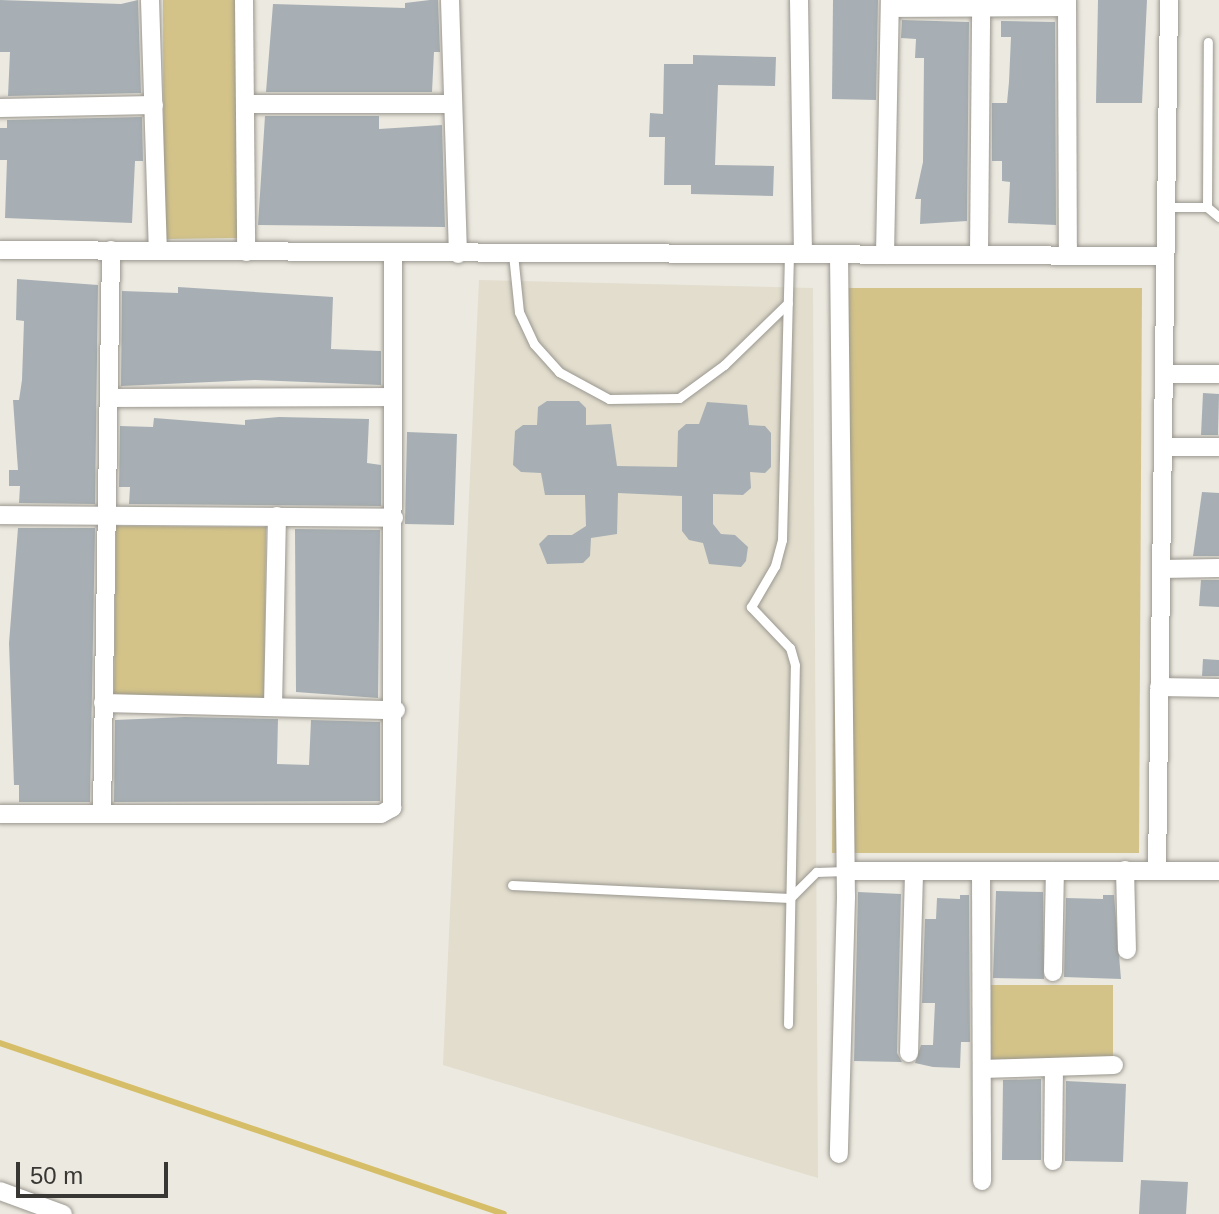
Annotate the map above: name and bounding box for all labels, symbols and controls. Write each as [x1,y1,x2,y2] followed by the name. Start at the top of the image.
[20,1146,172,1196] scale bar
[30,1162,83,1189] text: 50 m

